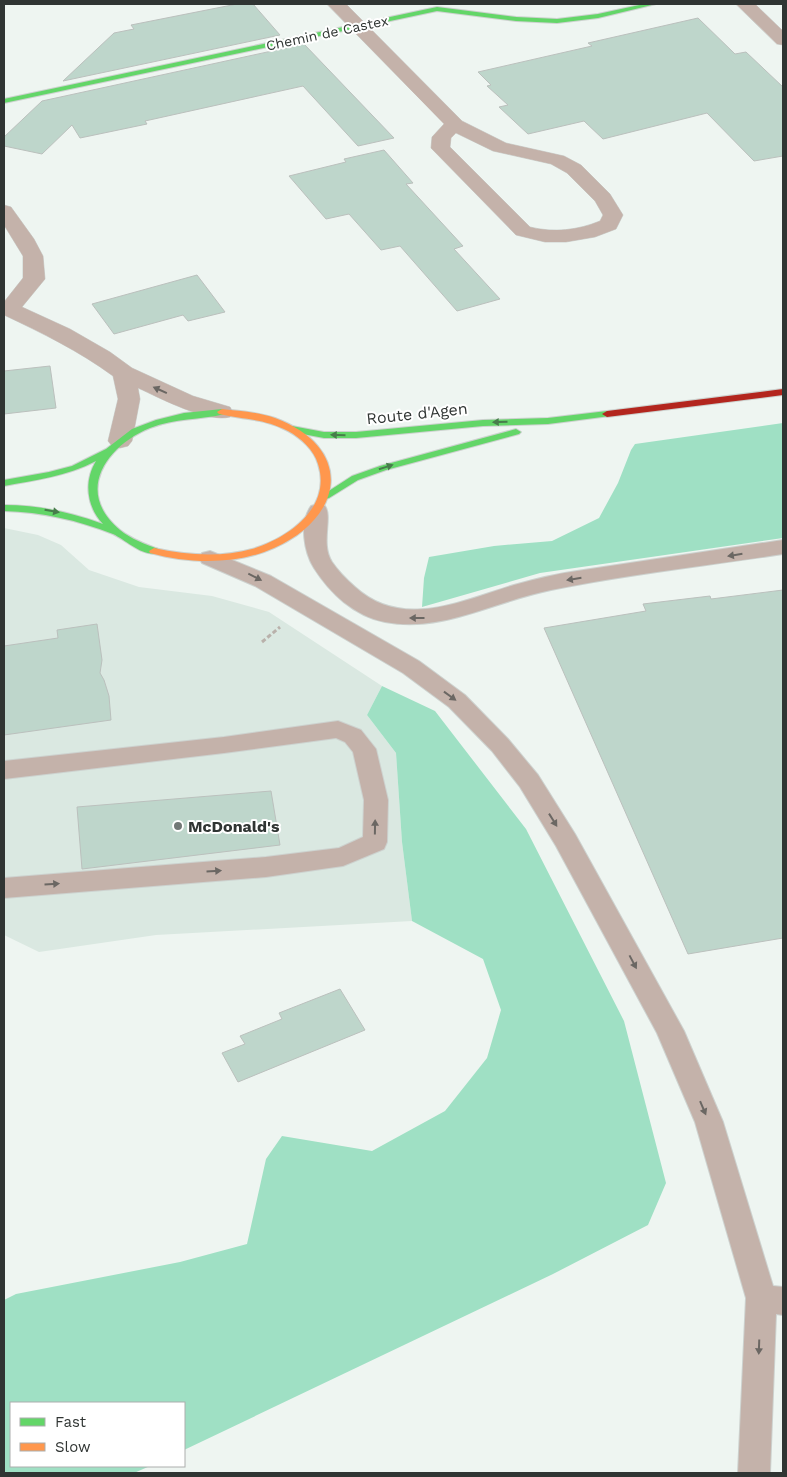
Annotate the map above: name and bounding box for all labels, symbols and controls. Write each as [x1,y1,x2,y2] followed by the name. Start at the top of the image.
[264,12,390,54] street label: Chemin de Castex
[153,386,167,394] one-way arrow
[366,399,469,428] street label: Route d'Agen
[491,418,507,426] one-way arrow
[329,431,345,439] one-way arrow
[378,463,393,470] one-way arrow
[45,507,61,515] one-way arrow
[727,551,743,559] one-way arrow
[248,573,262,581] one-way arrow
[566,576,582,584] one-way arrow
[409,614,425,622] one-way arrow
[443,691,457,701] one-way arrow
[549,814,558,827] one-way arrow
[188,817,280,836] place label: McDonald's
[371,819,379,835] one-way arrow
[172,820,184,832] marker: McDonald's
[207,867,223,875] one-way arrow
[45,880,61,888] one-way arrow
[629,955,637,969] one-way arrow
[699,1101,707,1115] one-way arrow
[755,1339,763,1355] one-way arrow
[10,1402,185,1467] legend
[55,1413,87,1431] text: Fast
[55,1438,91,1456] text: Slow

